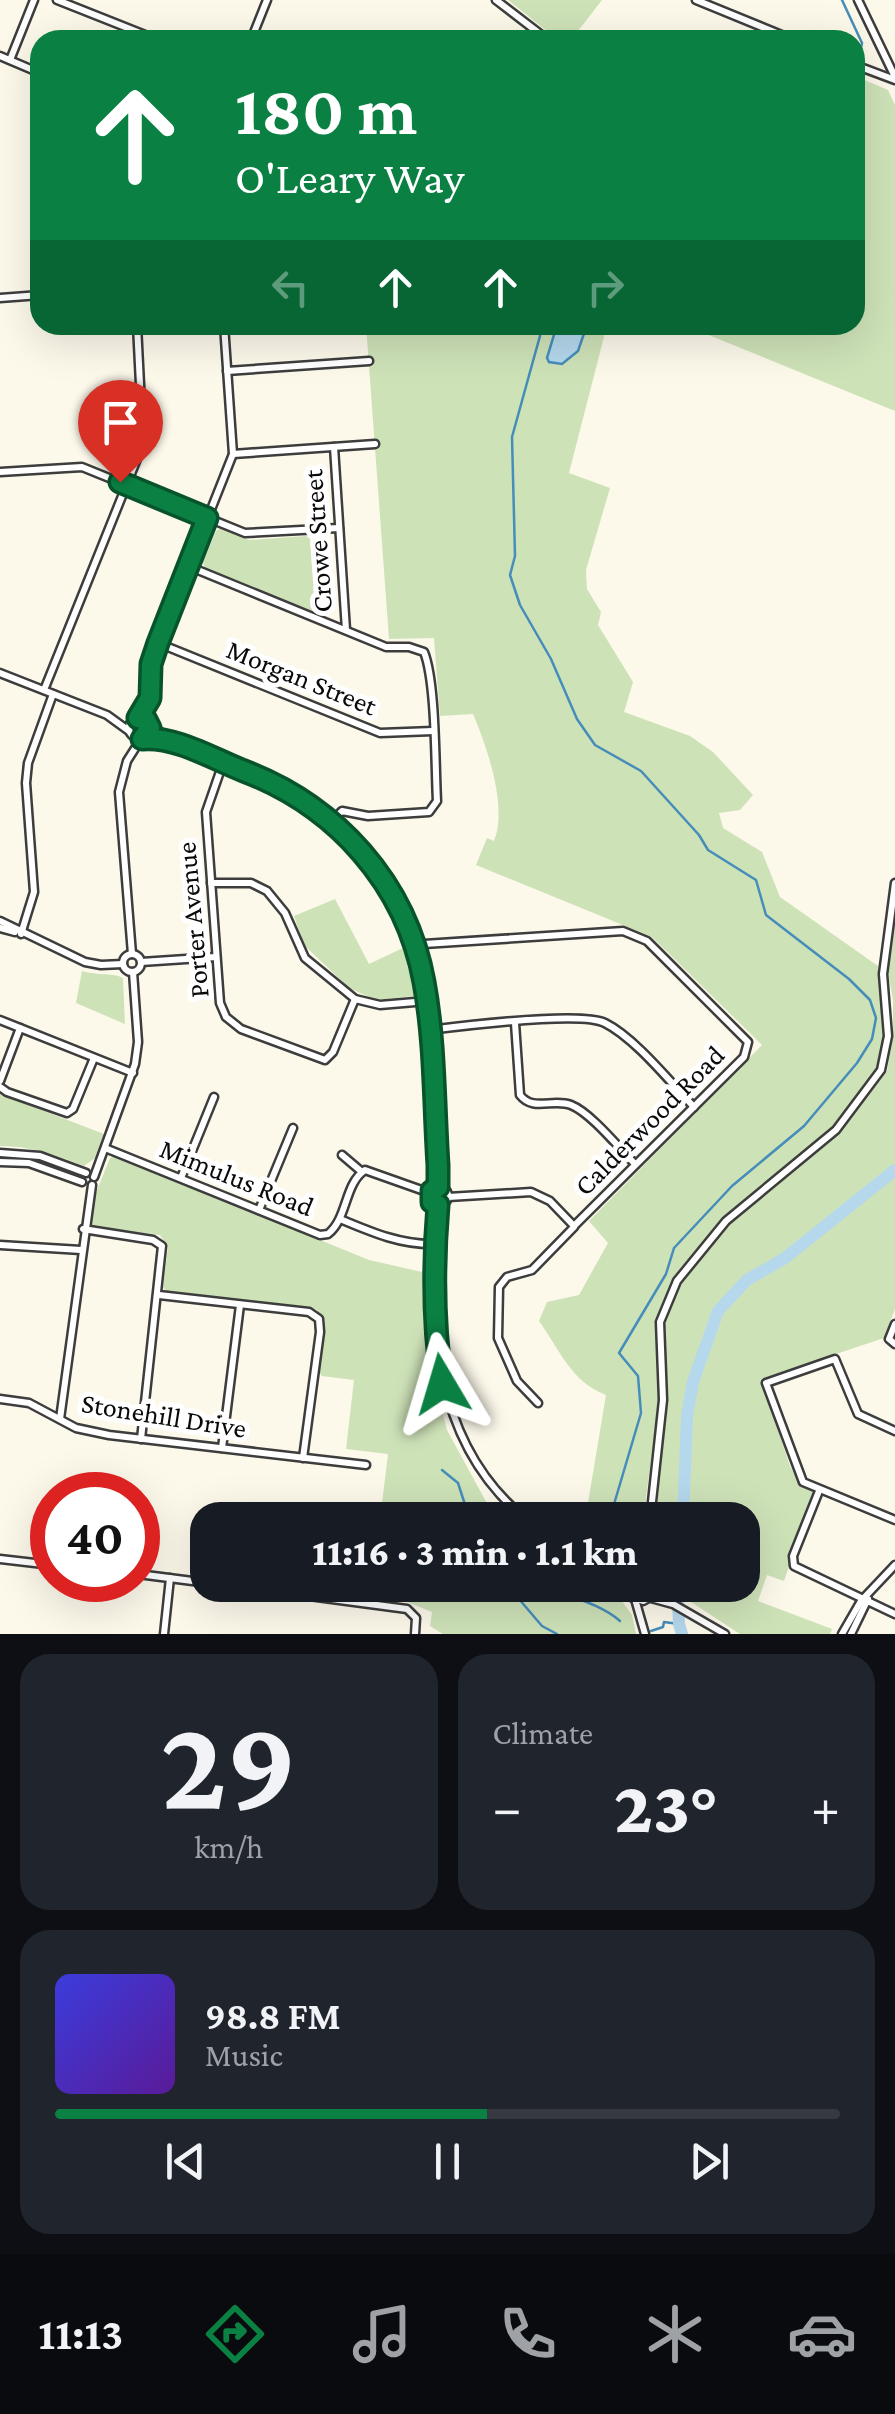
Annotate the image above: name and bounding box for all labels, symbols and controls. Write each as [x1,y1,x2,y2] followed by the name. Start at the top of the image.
[70,70,200,200] icon: ahead
[235,71,417,149] text: 180 m
[235,153,464,203] text: O'Leary Way
[263,260,318,315] icon: left
[368,260,423,315] icon: ahead
[473,260,528,315] icon: ahead
[578,260,633,315] icon: right
[78,380,163,483] pin
[93,395,148,450] icon: arrive
[297,468,338,613] street label: Crowe Street
[222,633,382,722] street label: Morgan Street
[170,841,215,999] street label: Porter Avenue
[568,1039,731,1202] street label: Calderwood Road
[155,1133,318,1222] street label: Mimulus Road
[390,1332,494,1436] position arrow
[79,1387,249,1444] street label: Stonehill Drive
[30,1472,160,1602] speed limit sign: 40
[312,1531,638,1573] text: 11:16 · 3 min · 1.1 km
[160,1691,297,1836] text: 29
[493,1715,593,1751] text: Climate
[614,1765,719,1848] text: 23°
[493,1777,522,1838] text: −
[811,1777,840,1838] text: +
[194,1829,263,1865] text: km/h
[205,1995,341,2037] text: 98.8 FM
[205,2037,283,2073] text: Music
[158,2134,213,2189] icon: previous
[420,2134,475,2189] icon: pause
[682,2134,737,2189] icon: next
[200,2299,270,2369] icon: directions
[347,2299,417,2369] icon: music
[493,2299,563,2369] icon: phone
[640,2299,710,2369] icon: climate
[787,2299,857,2369] icon: car
[38,2309,123,2359] text: 11:13

